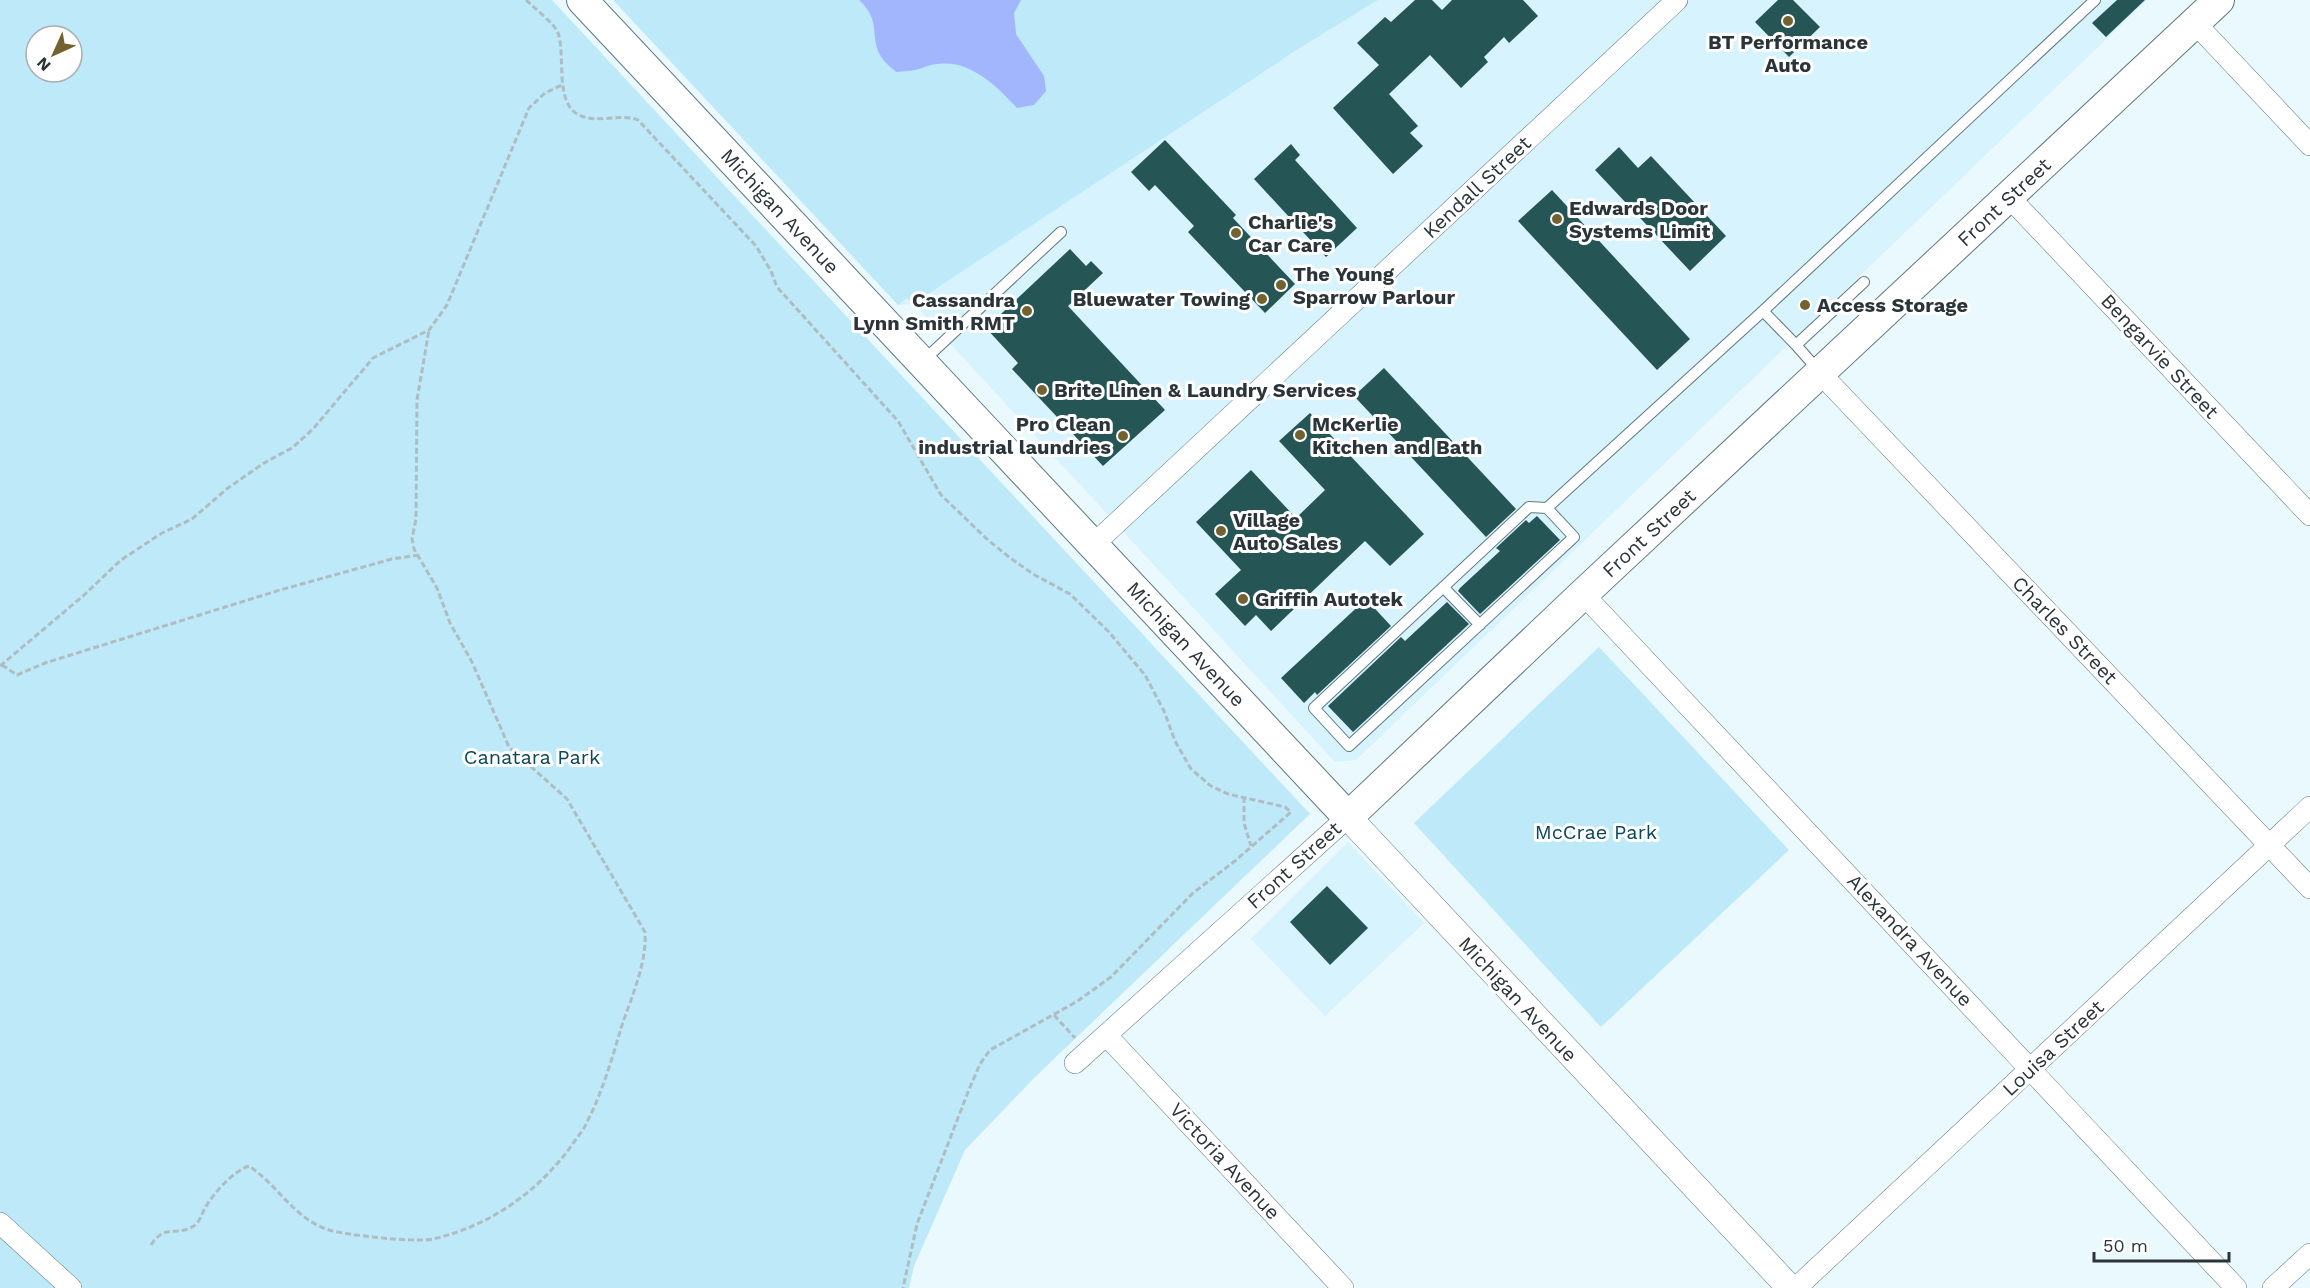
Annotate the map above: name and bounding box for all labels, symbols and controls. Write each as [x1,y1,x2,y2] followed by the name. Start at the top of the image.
[1781,14,1795,28] marker: BT Performance Auto
[24,24,84,84] north arrow
[1708,30,1868,77] place label: BT Performance Auto
[33,53,55,75] text: N
[1418,131,1536,243] street label: Kendall Street
[716,143,844,279] street label: Michigan Avenue
[1952,152,2056,251] street label: Front Street
[1569,196,1710,243] place label: Edwards Door Systems Limit
[1248,210,1334,257] place label: Charlie's Car Care
[1550,212,1564,226] marker: Edwards Door Systems Limit
[1229,226,1243,240] marker: Charlie's Car Care
[1293,262,1455,309] place label: The Young Sparrow Parlour
[1274,278,1288,292] marker: The Young Sparrow Parlour
[1073,287,1251,311] place label: Bluewater Towing
[853,288,1015,335] place label: Cassandra Lynn Smith RMT
[2096,289,2224,424] street label: Bengarvie Street
[1255,292,1269,306] marker: Bluewater Towing
[1817,293,1968,317] place label: Access Storage
[1798,298,1812,312] marker: Access Storage
[1020,304,1034,318] marker: Cassandra Lynn Smith RMT
[1054,378,1357,402] place label: Brite Linen & Laundry Services
[1035,383,1049,397] marker: Brite Linen & Laundry Services
[918,412,1111,459] place label: Pro Clean industrial laundries
[1312,412,1482,459] place label: McKerlie Kitchen and Bath
[1293,428,1307,442] marker: McKerlie Kitchen and Bath
[1116,429,1130,443] marker: Pro Clean industrial laundries
[1597,483,1701,582] street label: Front Street
[1233,508,1339,555] place label: Village Auto Sales
[1214,524,1228,538] marker: Village Auto Sales
[2007,571,2123,689] street label: Charles Street
[1122,576,1250,712] street label: Michigan Avenue
[1255,587,1404,611] place label: Griffin Autotek
[1236,592,1250,606] marker: Griffin Autotek
[464,745,600,769] park label: Canatara Park
[1242,816,1347,914] street label: Front Street
[1535,820,1657,844] park label: McCrae Park
[1842,869,1978,1011] street label: Alexandra Avenue
[1454,931,1582,1067] street label: Michigan Avenue
[1997,995,2109,1101] street label: Louisa Street
[1165,1098,1285,1224] street label: Victoria Avenue
[2094,1225,2229,1263] scale bar
[2103,1235,2148,1256] text: 50 m

